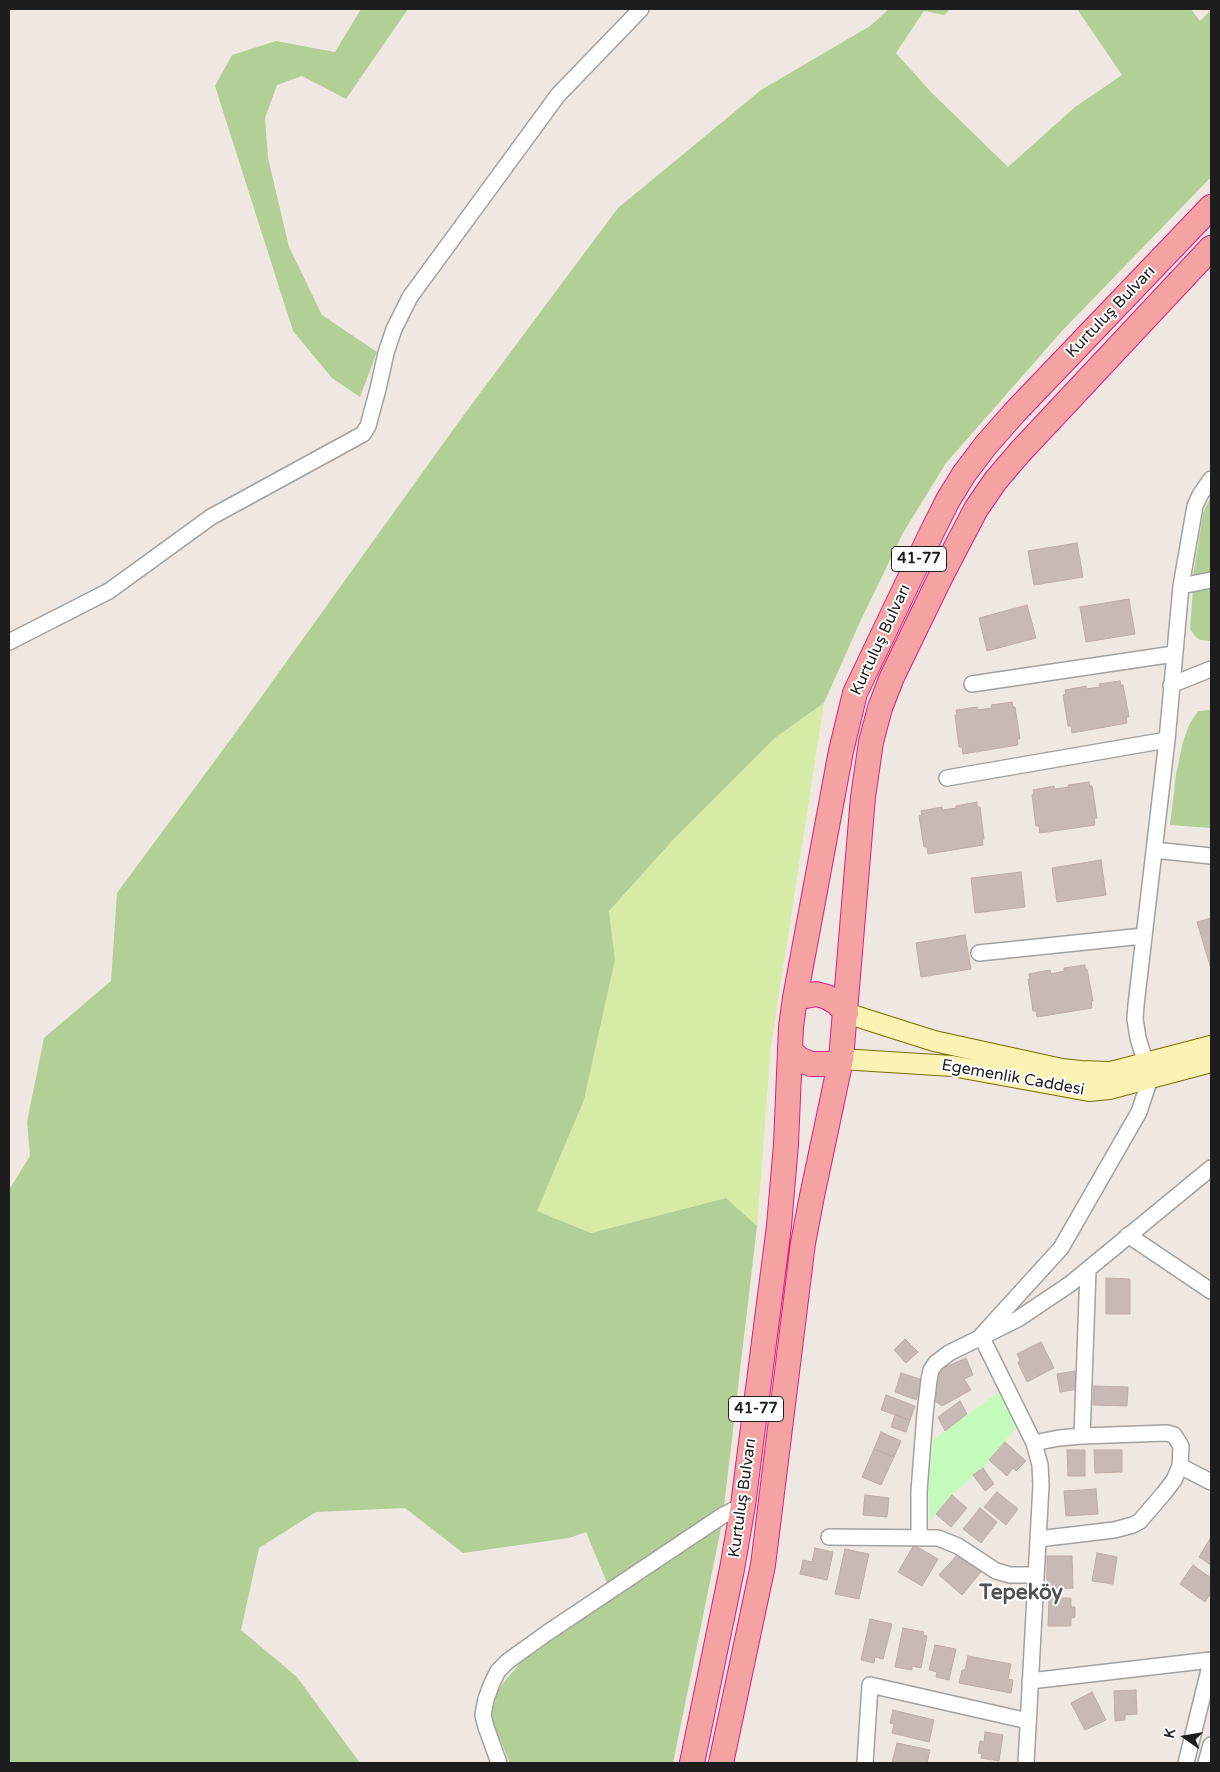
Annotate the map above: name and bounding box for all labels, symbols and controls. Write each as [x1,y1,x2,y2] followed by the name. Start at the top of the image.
[1062,262,1160,362] street label: Kurtuluş Bulvarı
[892,546,946,572] road number: 41-77
[847,581,915,699] street label: Kurtuluş Bulvarı
[940,1056,1086,1100] street label: Egemenlik Caddesi
[728,1396,784,1422] road number: 41-77
[725,1437,761,1559] street label: Kurtuluş Bulvarı
[979,1580,1063,1606] district label: Tepeköy
[1160,1712,1210,1762] north arrow
[1161,1727,1179,1740] text: K

